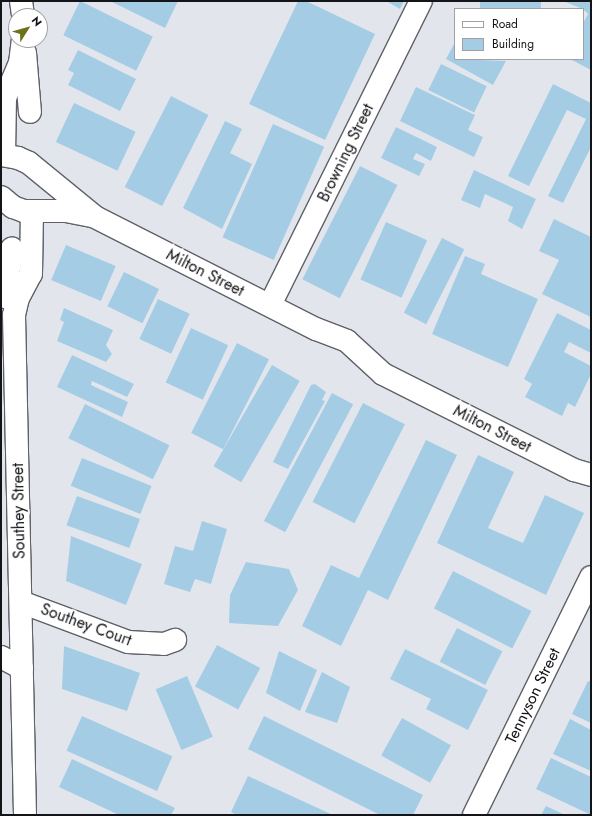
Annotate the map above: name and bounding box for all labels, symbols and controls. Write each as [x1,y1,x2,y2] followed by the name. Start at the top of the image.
[8,8,48,48] north arrow
[454,8,584,60] legend
[28,13,46,30] text: N
[492,15,518,33] text: Road
[492,35,534,53] text: Building
[314,101,378,205] street label: Browning Street
[163,245,247,301] street label: Milton Street
[450,401,534,457] street label: Milton Street
[9,463,29,559] street label: Southey Street
[38,600,134,650] street label: Southey Court
[501,645,565,747] street label: Tennyson Street

